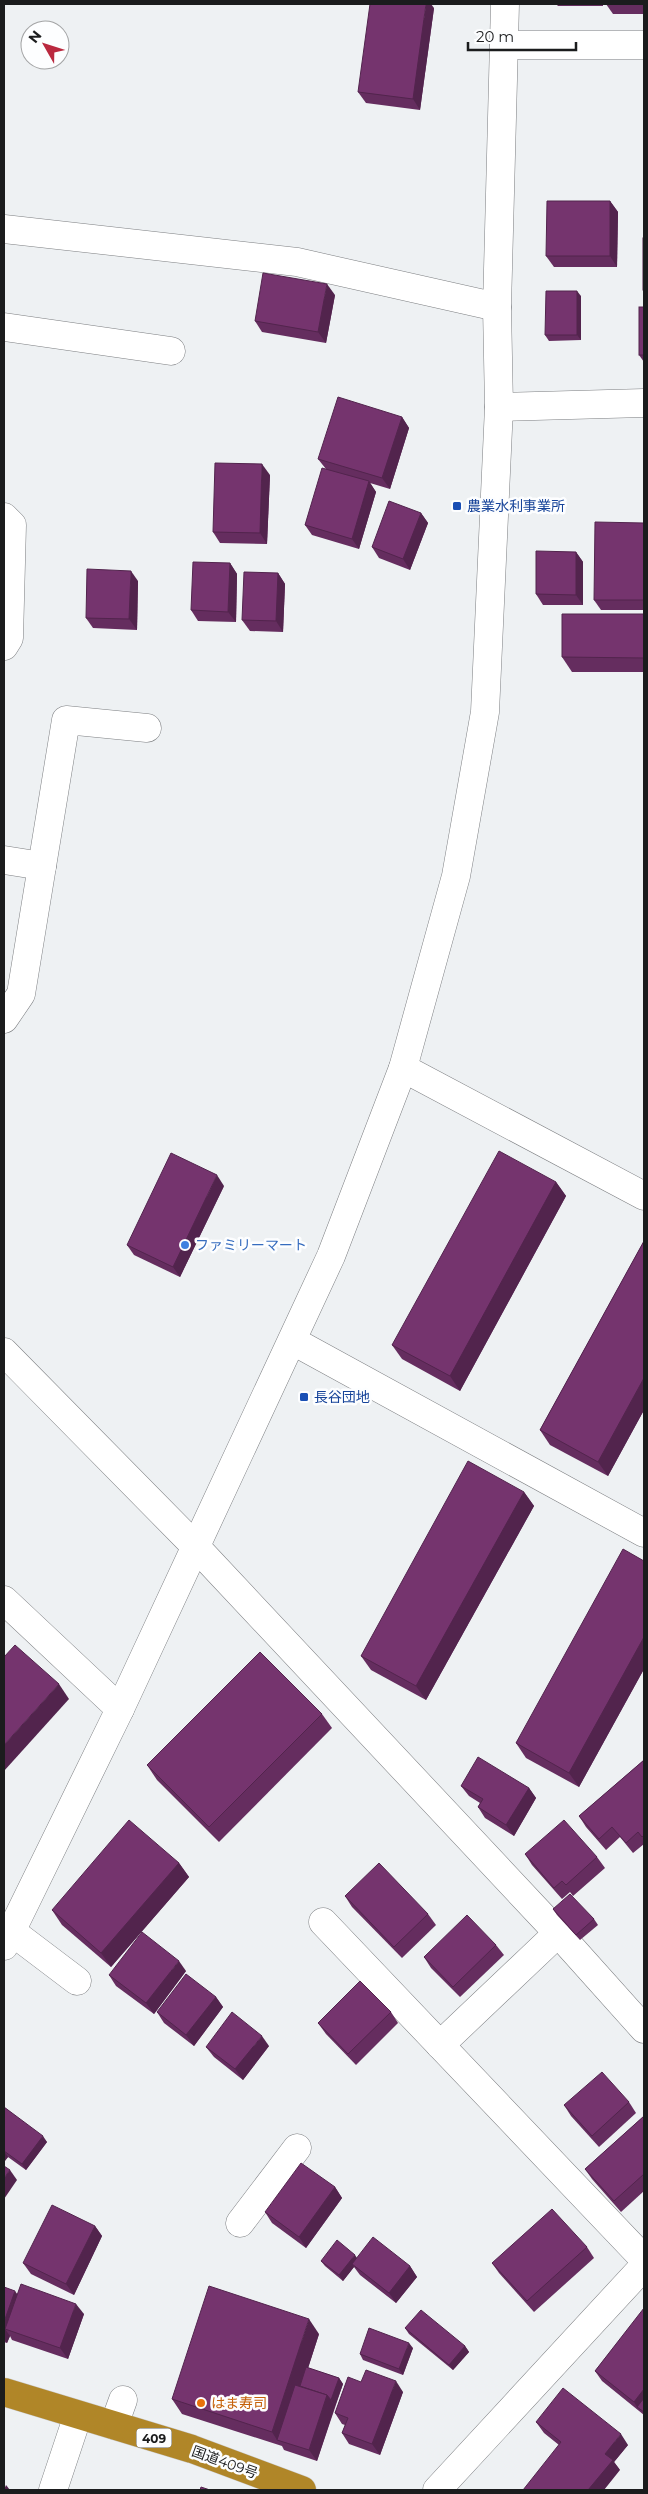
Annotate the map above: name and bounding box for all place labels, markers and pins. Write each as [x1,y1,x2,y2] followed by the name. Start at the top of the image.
[467,497,565,515] place label: 農業水利事業所
[451,500,463,512] marker: 農業水利事業所
[195,1236,307,1254] place label: ファミリーマート
[179,1239,191,1251] marker: ファミリーマート
[314,1388,370,1406] place label: 長谷団地
[298,1391,310,1403] marker: 長谷団地
[211,2394,267,2412] place label: はま寿司
[195,2397,207,2409] marker: はま寿司

